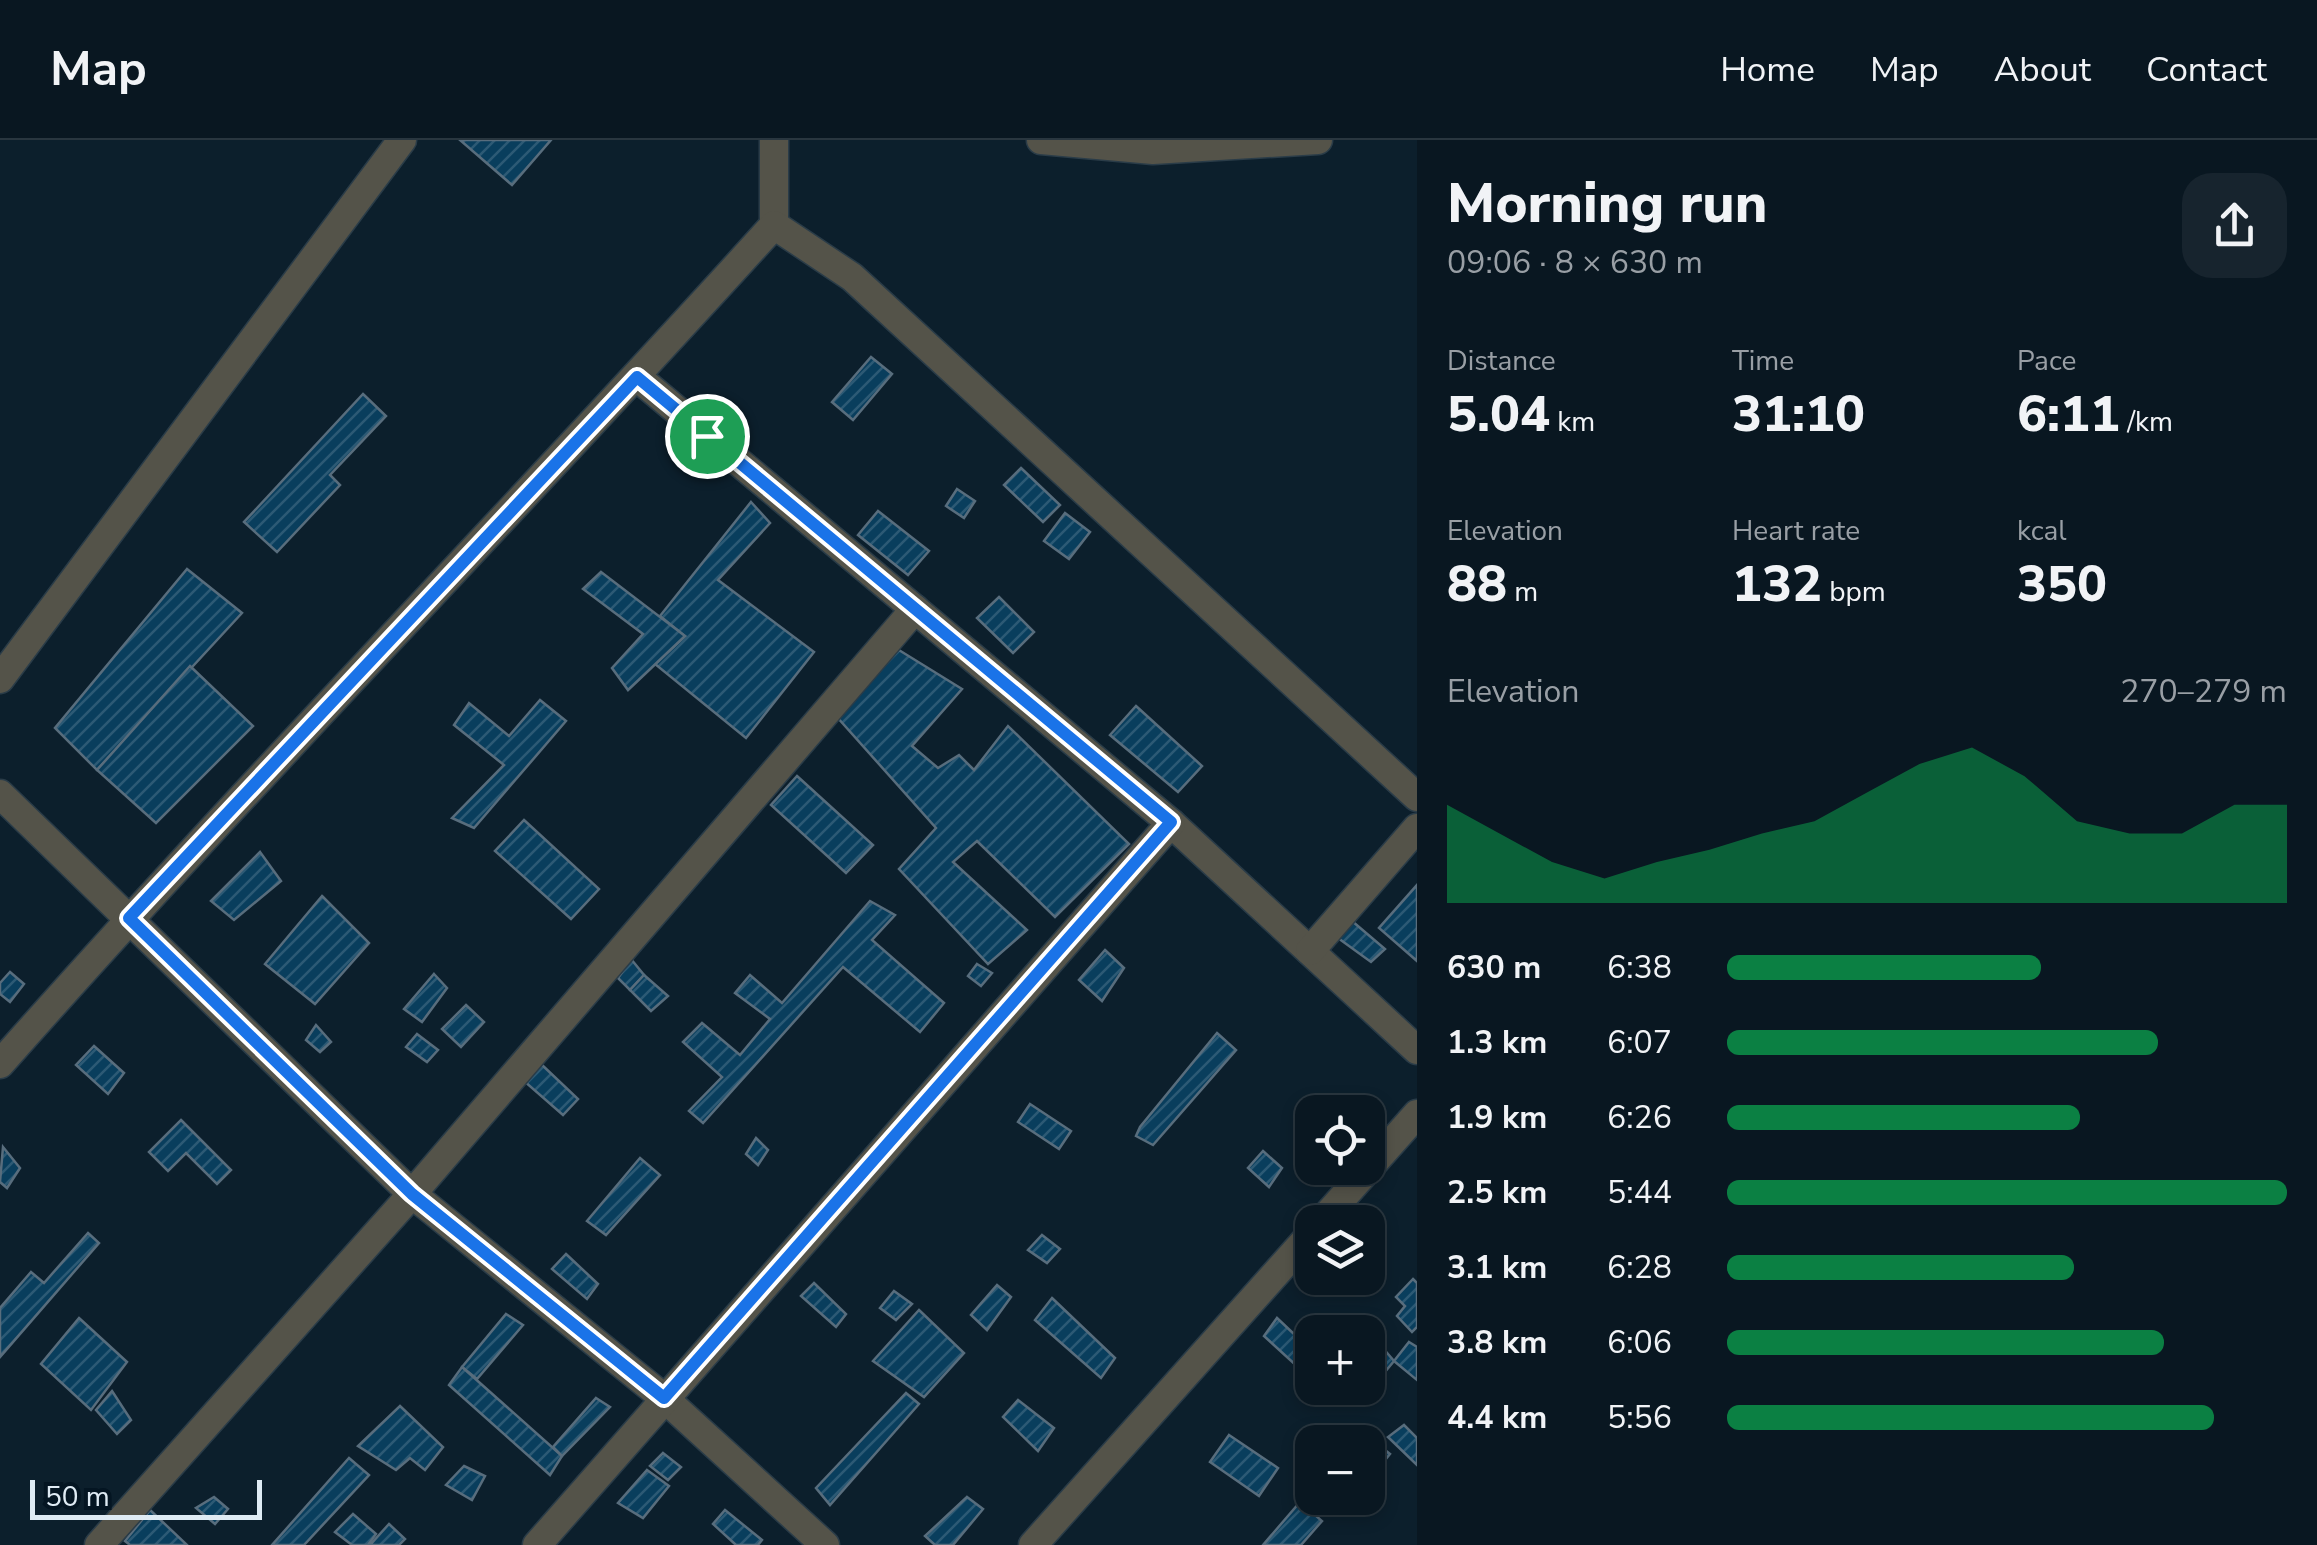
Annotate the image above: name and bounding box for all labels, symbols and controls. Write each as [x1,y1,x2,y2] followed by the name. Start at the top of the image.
[50,36,147,102] text: Map
[1720,46,1815,93] text: Home
[1870,46,1939,93] text: Map
[1994,46,2091,93] text: About
[2146,46,2267,93] text: Contact
[1447,166,1767,241] text: Morning run
[2182,173,2287,278] button: share
[1447,241,1703,284] text: 09:06 · 8 × 630 m
[1447,342,1556,380] text: Distance
[1732,342,1794,380] text: Time
[2017,342,2076,380] text: Pace
[1447,380,1550,449] text: 5.04
[1732,380,1865,449] text: 31:10
[2017,380,2120,449] text: 6:11
[665,394,750,479] pin
[1550,403,1595,441] text: km
[2120,403,2173,441] text: /km
[680,409,735,464] icon: arrive
[1447,512,1563,550] text: Elevation
[1732,512,1860,550] text: Heart rate
[2017,512,2067,550] text: kcal
[1447,550,1507,619] text: 88
[1732,550,1822,619] text: 132
[2017,550,2107,619] text: 350
[1507,573,1538,611] text: m
[1822,573,1886,611] text: bpm
[1447,670,1580,713] text: Elevation
[2120,670,2287,713] text: 270–279 m
[1447,946,1541,989] text: 630 m
[1607,946,1672,989] text: 6:38
[1447,1021,1547,1064] text: 1.3 km
[1607,1021,1672,1064] text: 6:07
[1295,1095,1385,1515] map controls
[1295,1095,1385,1185] button: locate
[1447,1096,1547,1139] text: 1.9 km
[1607,1096,1672,1139] text: 6:26
[1447,1171,1547,1214] text: 2.5 km
[1607,1171,1672,1214] text: 5:44
[1295,1205,1385,1295] button: layers
[1447,1246,1547,1289] text: 3.1 km
[1607,1246,1672,1289] text: 6:28
[1295,1315,1385,1405] button: +
[1447,1321,1547,1364] text: 3.8 km
[1607,1321,1672,1364] text: 6:06
[1447,1396,1547,1439] text: 4.4 km
[1607,1396,1672,1439] text: 5:56
[1295,1425,1385,1515] button: −
[30,1475,262,1520] scale bar
[45,1478,110,1516] text: 50 m

